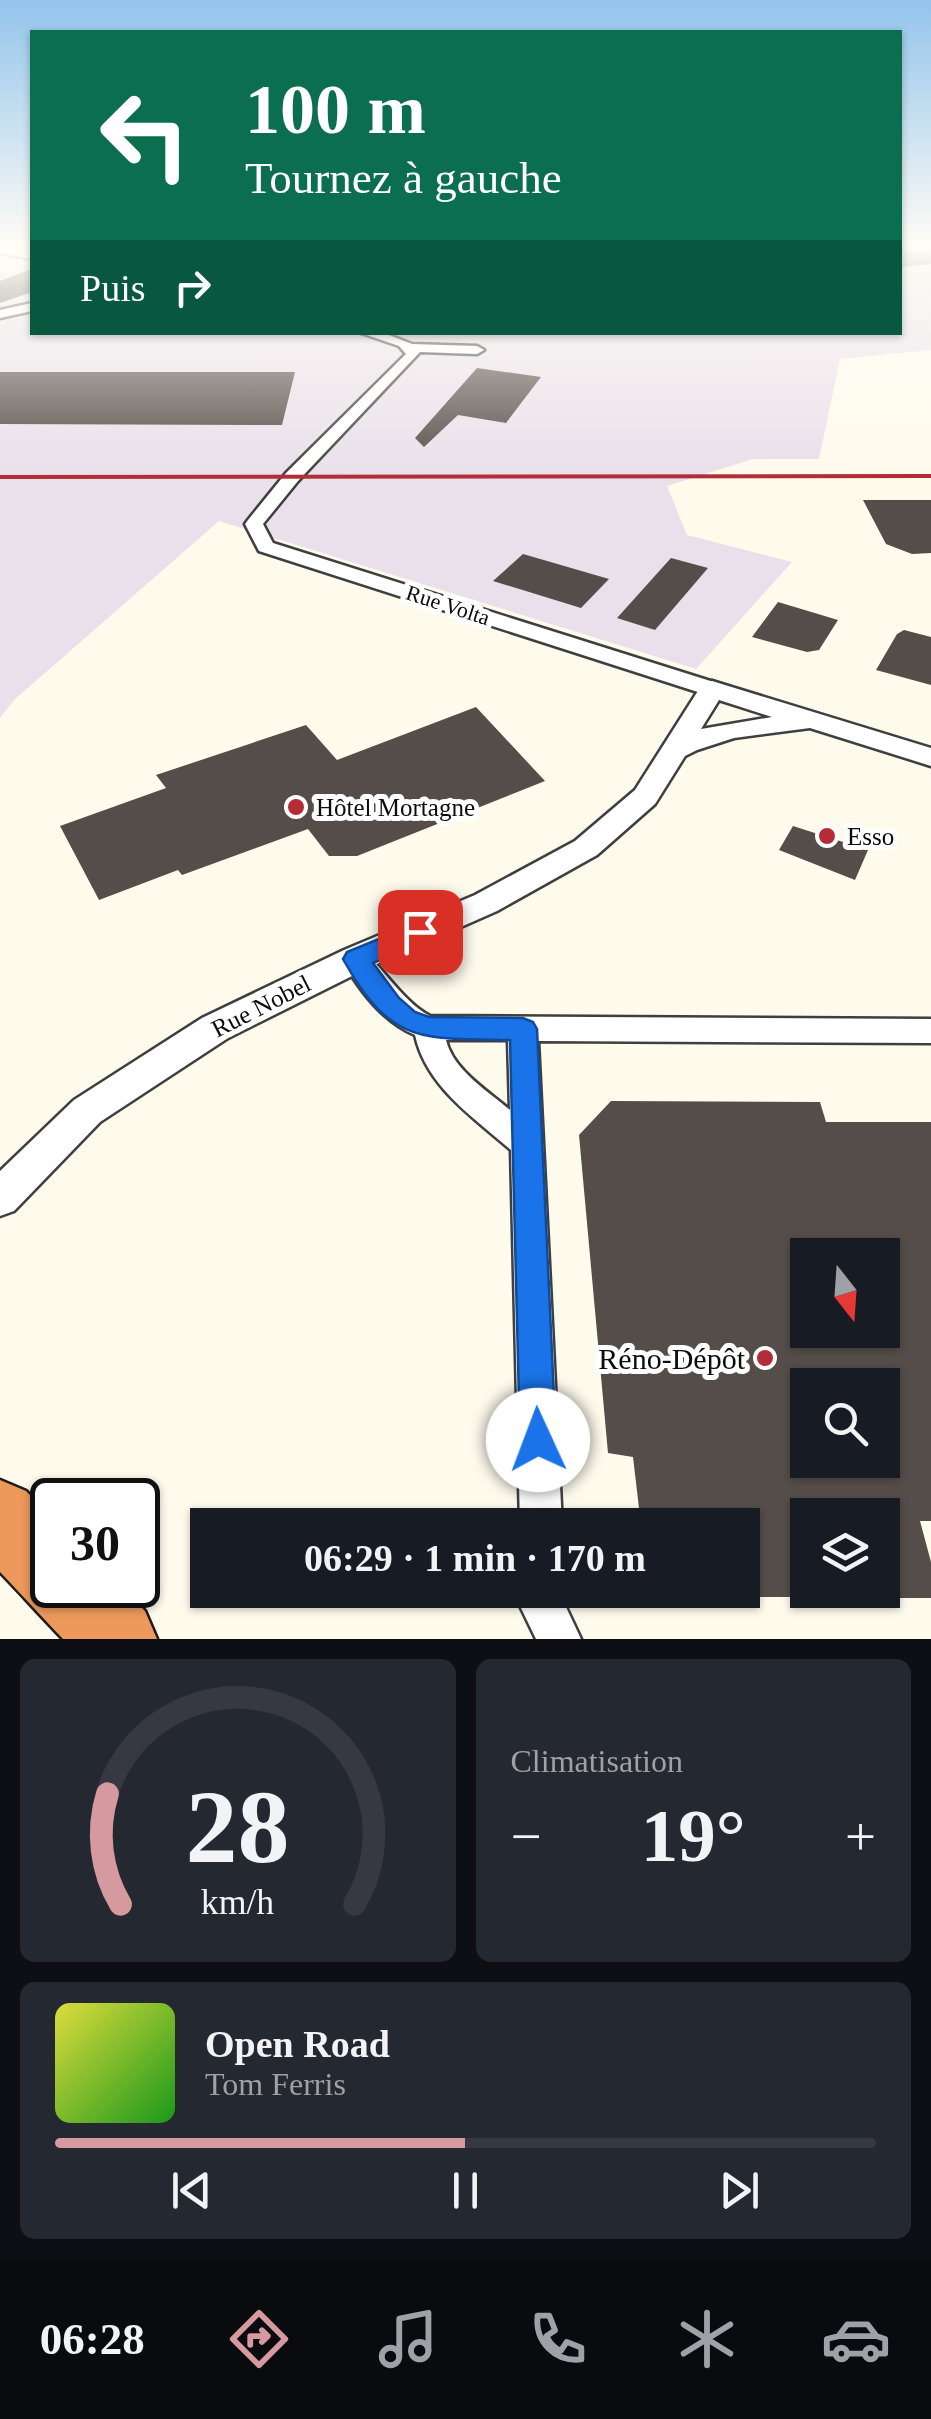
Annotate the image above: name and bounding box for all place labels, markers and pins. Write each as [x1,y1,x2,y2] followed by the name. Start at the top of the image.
[316,794,475,821] place label: Hôtel Mortagne
[285,796,307,818] marker: Hôtel Mortagne
[847,823,894,850] place label: Esso
[816,825,838,847] marker: Esso
[378,890,463,975] pin
[598,1342,746,1375] place label: Réno-Dépôt
[754,1347,776,1369] marker: Réno-Dépôt

